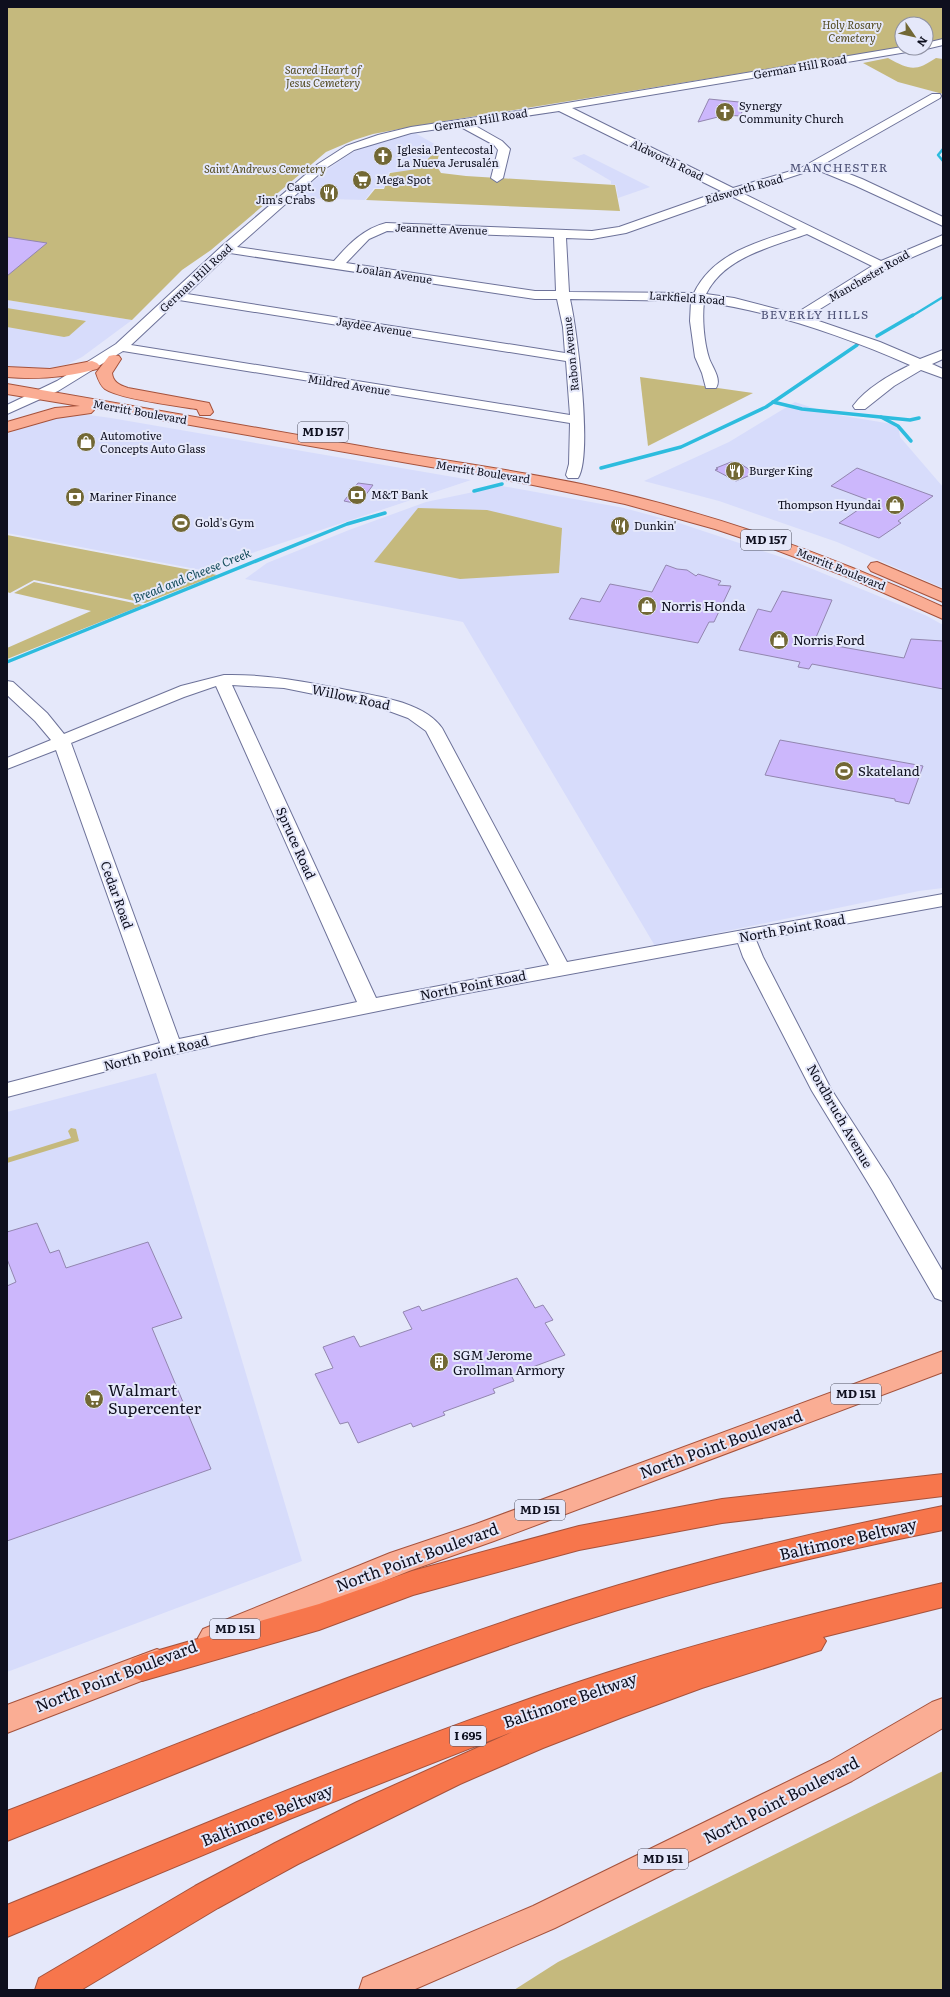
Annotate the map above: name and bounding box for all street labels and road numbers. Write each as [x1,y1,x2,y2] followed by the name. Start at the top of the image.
[752,50,848,82] street label: German Hill Road
[433,104,529,134] street label: German Hill Road
[628,134,707,184] street label: Aldworth Road
[703,169,785,207] street label: Edsworth Road
[395,218,488,238] street label: Jeannette Avenue
[155,239,235,315] street label: German Hill Road
[825,245,912,305] street label: Manchester Road
[355,259,434,287] street label: Loalan Avenue
[648,286,726,308] street label: Larkfield Road
[335,312,413,340] street label: Jaydee Avenue
[558,316,582,392] street label: Rabon Avenue
[307,370,392,398] street label: Mildred Avenue
[92,395,189,427] street label: Merritt Boulevard
[298,422,348,442] road number: MD 157
[435,456,532,486] street label: Merritt Boulevard
[741,530,791,550] road number: MD 157
[794,543,889,593] street label: Merritt Boulevard
[310,679,392,714] street label: Willow Road
[272,804,321,882] street label: Spruce Road
[96,858,139,931] street label: Cedar Road
[737,909,847,946] street label: North Point Road
[418,965,528,1004] street label: North Point Road
[101,1030,210,1075] street label: North Point Road
[803,1060,878,1171] street label: Nordbruch Avenue
[831,1384,881,1404] road number: MD 151
[636,1402,806,1484] street label: North Point Boulevard
[515,1500,565,1520] road number: MD 151
[777,1510,920,1565] street label: Baltimore Beltway
[332,1515,502,1597] street label: North Point Boulevard
[210,1619,260,1639] road number: MD 151
[31,1633,200,1717] street label: North Point Boulevard
[499,1665,641,1733] street label: Baltimore Beltway
[450,1726,486,1746] road number: I 695
[699,1749,863,1849] street label: North Point Boulevard
[197,1776,337,1851] street label: Baltimore Beltway
[638,1849,688,1869] road number: MD 151

